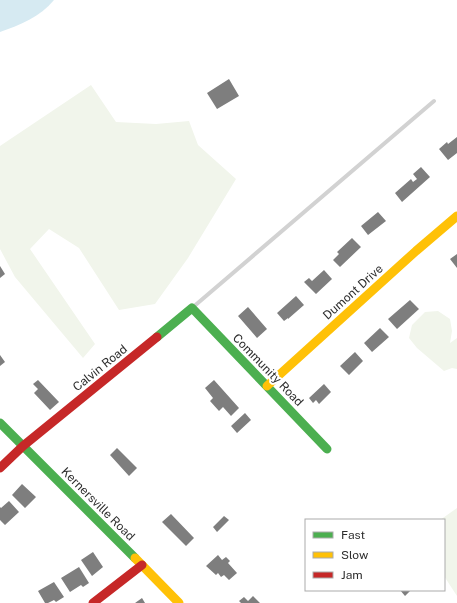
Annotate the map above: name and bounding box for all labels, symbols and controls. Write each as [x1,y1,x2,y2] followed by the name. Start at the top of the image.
[320,261,386,322] street label: Dumont Drive
[230,331,306,409] street label: Community Road
[70,342,130,394] street label: Calvin Road
[59,465,137,543] street label: Kernersville Road
[305,519,445,591] legend
[341,528,366,542] text: Fast
[341,548,369,562] text: Slow
[341,568,363,582] text: Jam

